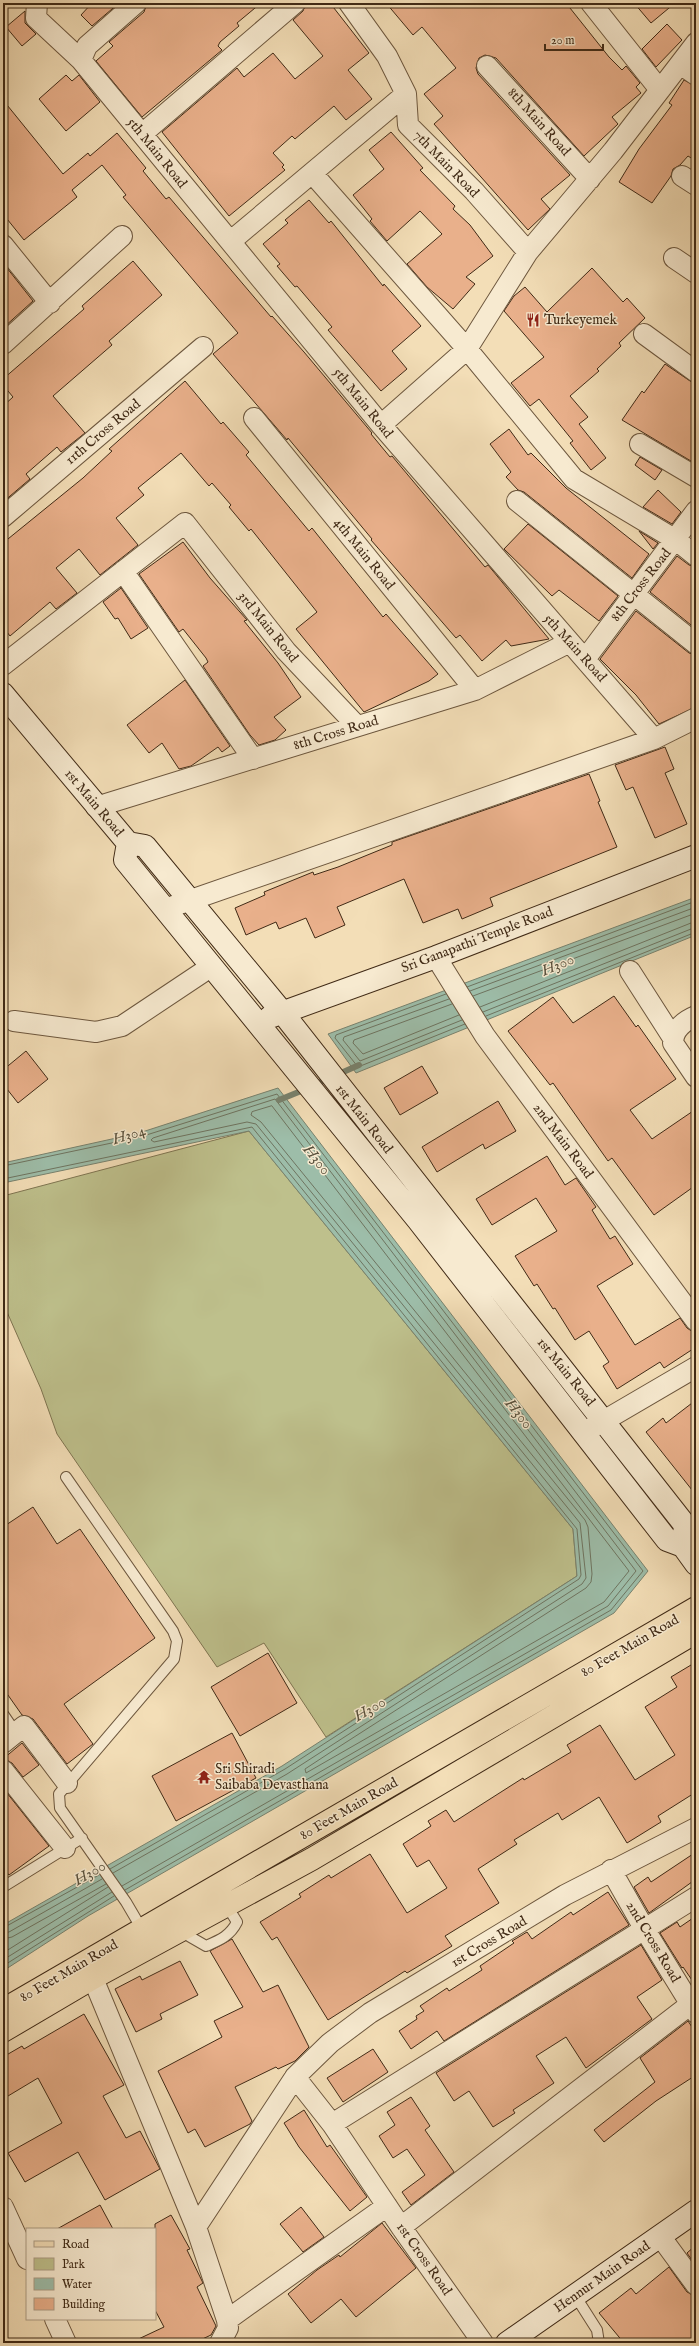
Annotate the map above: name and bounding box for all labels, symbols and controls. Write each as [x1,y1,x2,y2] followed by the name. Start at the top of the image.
[545,26,603,52] scale bar
[551,33,574,48] text: 20 m
[504,84,575,160] street label: 8th Main Road
[123,114,191,192] street label: 5th Main Road
[409,126,483,202] street label: 7th Main Road
[544,311,617,329] place label: Turkeyemek
[525,312,541,328] restaurant icon: Turkeyemek
[329,364,397,442] street label: 5th Main Road
[62,395,145,469] street label: 11th Cross Road
[330,514,399,594] street label: 4th Main Road
[607,544,676,625] street label: 8th Cross Road
[234,588,302,666] street label: 3rd Main Road
[540,610,611,686] street label: 5th Main Road
[291,711,381,754] street label: 8th Cross Road
[60,765,128,841] street label: 1st Main Road
[399,903,556,977] street label: Sri Ganapathi Temple Road
[538,950,577,981] water label: H300
[331,1081,397,1158] street label: 1st Main Road
[529,1100,597,1183] street label: 2nd Main Road
[109,1121,149,1149] water label: H304
[298,1140,335,1179] water label: H300
[533,1334,599,1410] street label: 1st Main Road
[500,1394,537,1433] water label: H300
[578,1610,683,1681] street label: 80 Feet Main Road
[350,1692,389,1726] water label: H300
[215,1760,330,1794] place label: Sri Shiradi Saibaba Devasthana
[196,1769,212,1785] temple icon: Sri Shiradi Saibaba Devasthana
[297,1773,402,1844] street label: 80 Feet Main Road
[70,1856,109,1890] water label: H300
[622,1898,685,1986] street label: 2nd Cross Road
[448,1912,531,1972] street label: 1st Cross Road
[17,1935,122,2006] street label: 80 Feet Main Road
[392,2219,456,2299] street label: 1st Cross Road
[26,2228,156,2320] legend
[62,2237,90,2252] text: Road
[550,2237,654,2317] street label: Hennur Main Road
[62,2257,85,2272] text: Park
[62,2277,93,2292] text: Water
[62,2297,106,2312] text: Building

